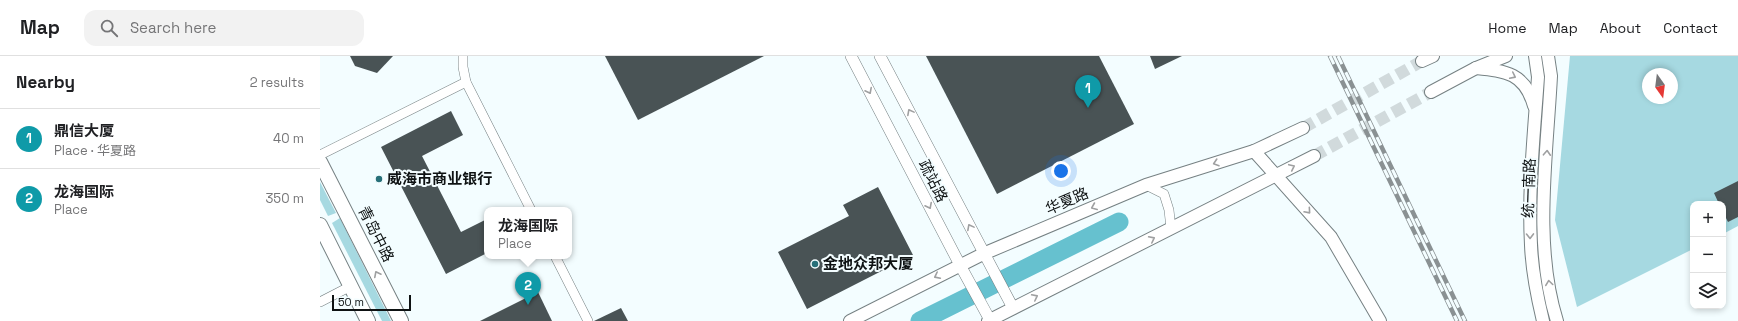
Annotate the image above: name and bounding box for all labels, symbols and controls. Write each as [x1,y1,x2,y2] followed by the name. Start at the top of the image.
[84,10,364,46] search box
[20,15,60,40] text: Map
[98,17,120,39] icon: search
[130,18,216,37] text: Search here
[1488,19,1526,37] text: Home
[1548,19,1578,37] text: Map
[1600,19,1641,37] text: About
[1663,19,1718,37] text: Contact
[1642,68,1678,104] north arrow
[16,71,75,93] text: Nearby
[1509,71,1517,79] one-way arrow
[250,74,304,91] text: 2 results
[1075,75,1101,108] pin: 1
[865,86,872,94] one-way arrow
[907,109,914,116] one-way arrow
[54,121,114,140] text: 鼎信大厦
[26,130,32,147] text: 1
[273,130,304,147] text: 40 m
[54,142,136,159] text: Place · 华夏路
[1542,150,1551,156] one-way arrow
[915,156,952,205] street label: 疏站路
[1213,158,1220,166] one-way arrow
[1518,158,1539,218] street label: 统一南路
[1051,161,1071,181] your location
[1288,164,1295,172] one-way arrow
[387,169,492,188] place label: 威海市商业银行
[374,174,384,184] marker: 威海市商业银行
[54,182,114,201] text: 龙海国际
[1042,183,1091,218] street label: 华夏路
[25,190,33,207] text: 2
[266,190,304,207] text: 350 m
[54,201,88,218] text: Place
[1690,201,1726,309] map controls
[1690,201,1726,237] button: +
[925,202,932,209] one-way arrow
[1091,202,1098,210] one-way arrow
[354,203,399,265] street label: 青岛中路
[1303,206,1310,213] one-way arrow
[484,207,572,259] popup
[498,216,558,235] text: 龙海国际
[967,224,975,232] one-way arrow
[1526,233,1535,239] one-way arrow
[498,235,532,252] text: Place
[1147,236,1155,244] one-way arrow
[1690,237,1726,273] button: −
[823,254,913,273] place label: 金地众邦大厦
[810,259,820,269] marker: 金地众邦大厦
[374,271,382,278] one-way arrow
[515,272,541,305] pin: 2
[934,272,941,279] one-way arrow
[1690,273,1726,309] button: layers
[1545,280,1554,286] one-way arrow
[332,293,411,312] scale bar
[1031,294,1039,302] one-way arrow
[338,295,364,309] text: 50 m

